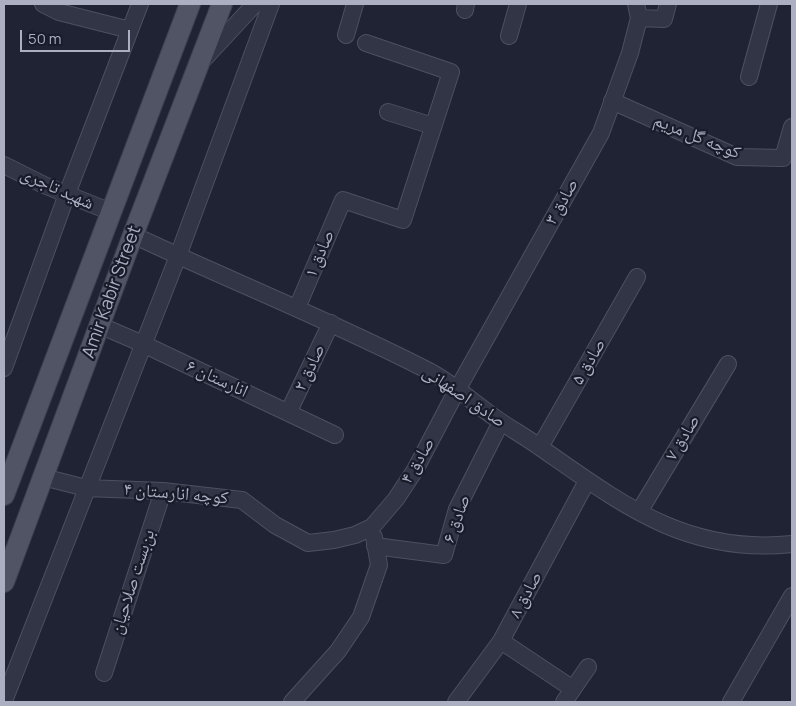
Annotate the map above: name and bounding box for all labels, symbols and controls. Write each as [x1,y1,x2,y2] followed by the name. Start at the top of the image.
[22,20,132,52] scale bar
[28,28,62,49] text: 50 m
[650,110,744,164] street label: کوچه گل مریم
[17,163,97,215] street label: شهید تاجری
[541,175,583,229] street label: صادق ۳
[78,223,146,361] street label: Amir Kabir Street
[300,227,340,281] street label: صادق ۱
[567,335,611,389] street label: صادق ۵
[290,341,330,395] street label: صادق ۲
[183,355,251,403] street label: انارستان ۶
[418,361,510,433] street label: صادق اصفهانی
[661,411,705,465] street label: صادق ۷
[396,434,440,488] street label: صادق ۴
[123,479,229,509] street label: کوچه انارستان ۴
[438,492,476,546] street label: صادق ۶
[106,527,160,637] street label: بن‌بست صلاحیان
[505,568,547,622] street label: صادق ۸

